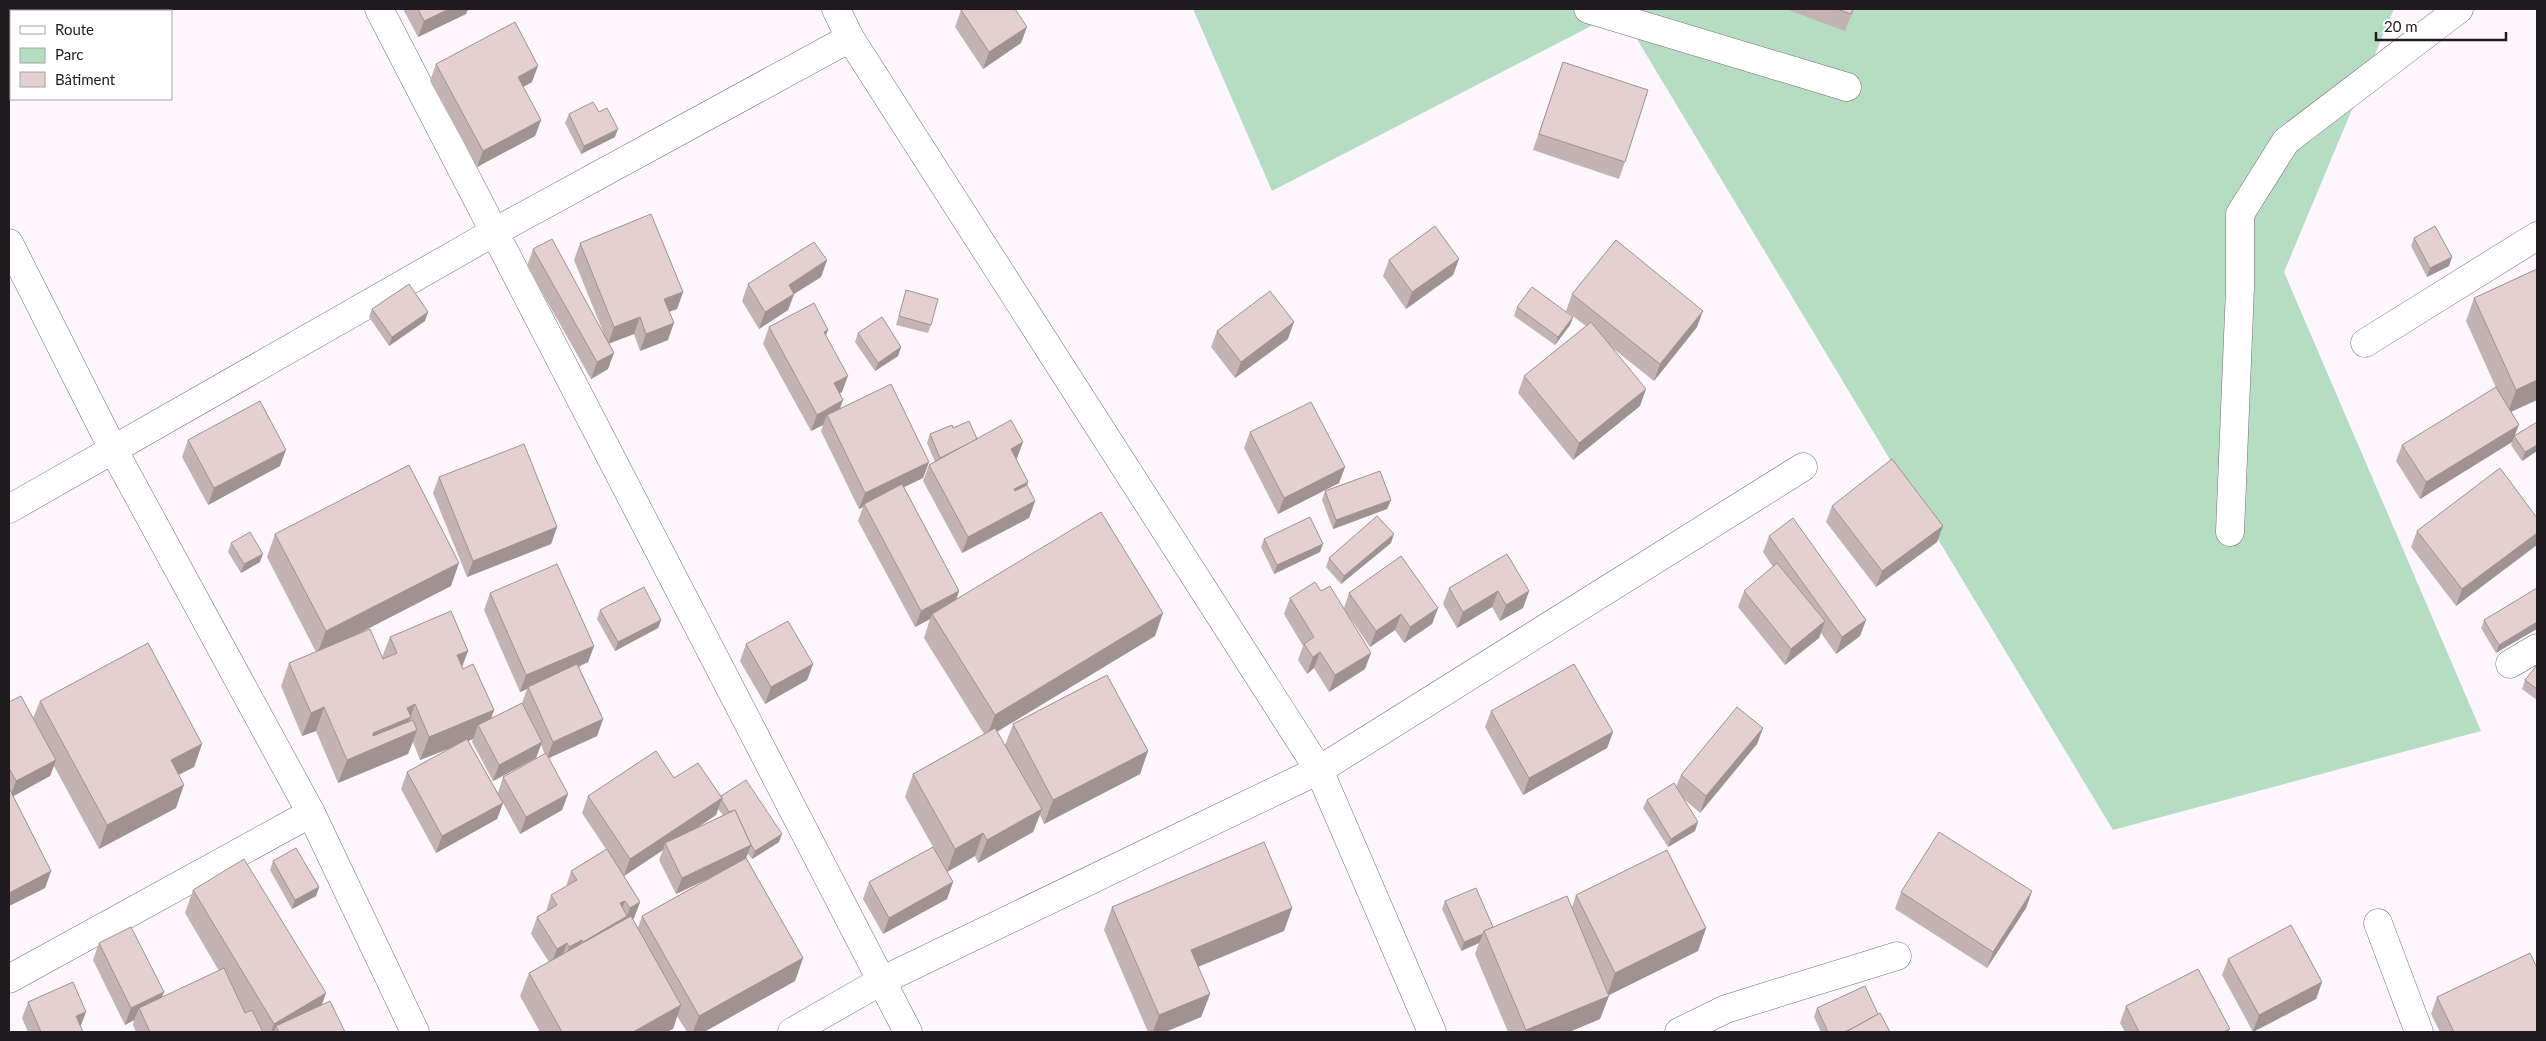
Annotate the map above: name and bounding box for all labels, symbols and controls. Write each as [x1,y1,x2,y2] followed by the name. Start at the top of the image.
[10,10,172,100] legend
[2376,10,2506,42] scale bar
[2384,17,2418,35] text: 20 m
[55,20,94,38] text: Route
[55,45,84,63] text: Parc
[55,70,116,88] text: Bâtiment

